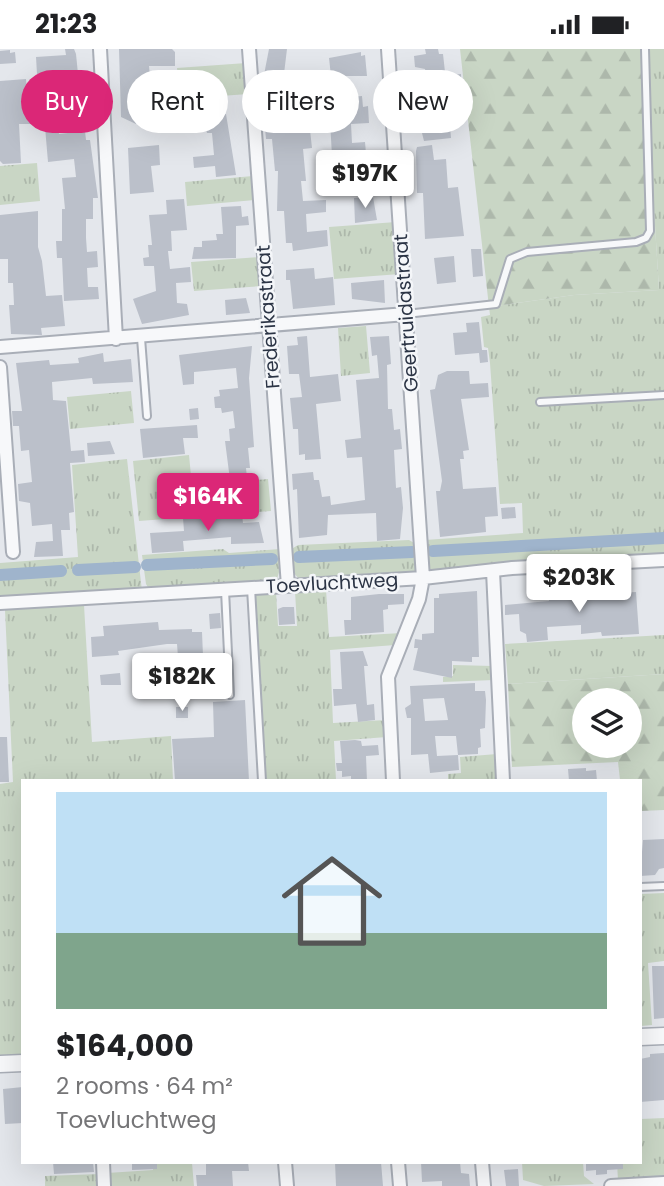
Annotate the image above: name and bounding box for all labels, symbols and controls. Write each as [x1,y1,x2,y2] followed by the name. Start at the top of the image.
[35,6,98,42] text: 21:23
[21,70,113,133] chip: Buy
[127,70,228,133] chip: Rent
[242,70,359,133] chip: Filters
[373,70,473,133] chip: New
[316,151,414,210] pin: $197K
[332,157,398,189] text: $197K
[387,233,425,393] street label: Geertruidastraat
[250,244,286,390] street label: Frederikastraat
[159,473,257,533] pin: $164K
[173,480,243,512] text: $164K
[530,554,628,614] pin: $203K
[542,561,616,593] text: $203K
[265,566,399,600] street label: Toevluchtweg
[133,653,231,713] pin: $182K
[148,660,216,692] text: $182K
[572,688,642,758] map controls
[572,688,642,758] button: layers
[269,838,395,964] icon: home
[56,1024,194,1067] text: $164,000
[56,1070,233,1102] text: 2 rooms · 64 m²
[56,1104,216,1136] text: Toevluchtweg

